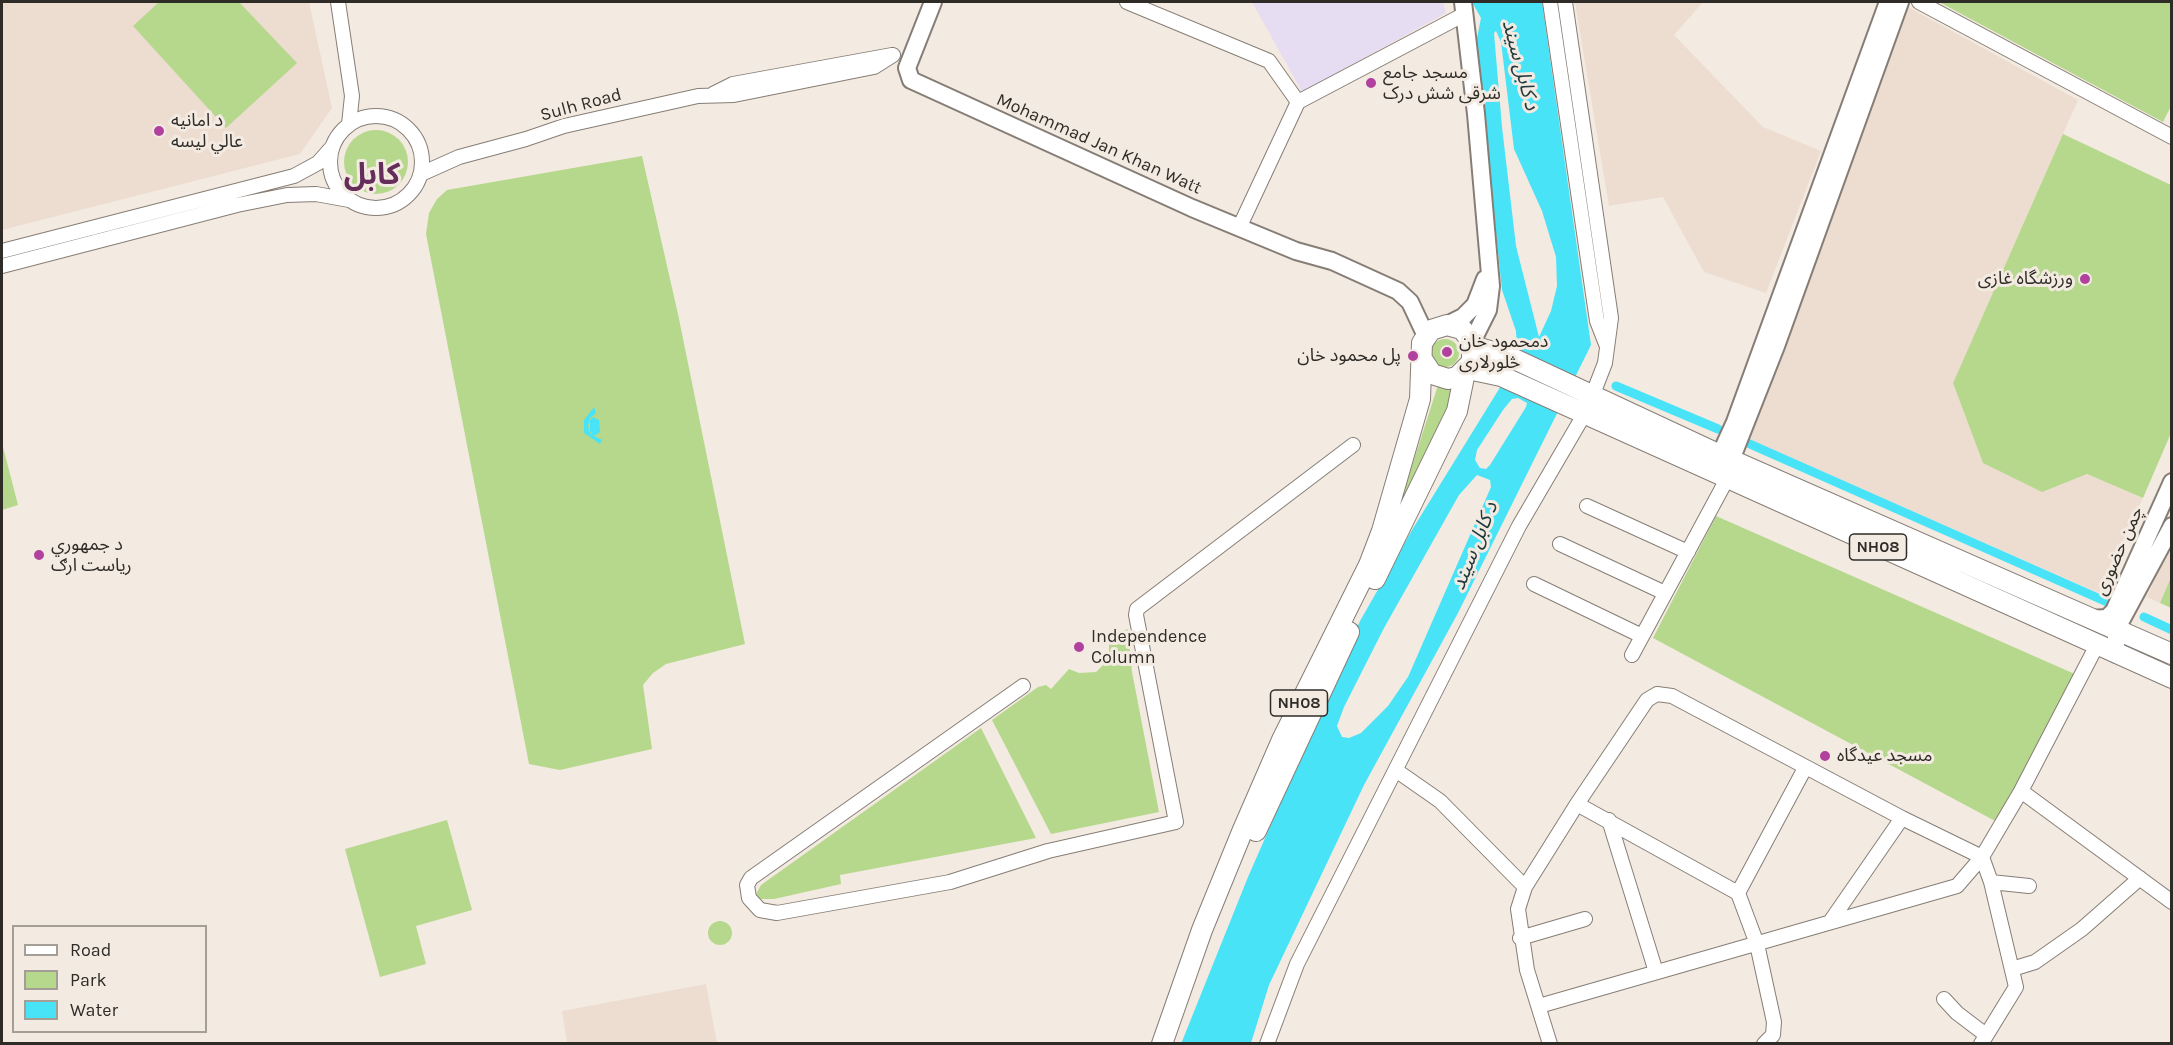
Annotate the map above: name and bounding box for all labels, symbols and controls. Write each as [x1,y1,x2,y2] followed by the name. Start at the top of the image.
[1496,17,1544,113] water label: د کابل سيند
[1383,62,1501,104] place label: مسجد جامع شرقی شش درک
[1364,76,1378,90] marker: مسجد جامع شرقی شش درک
[538,84,624,126] street label: Sulh Road
[993,89,1205,199] street label: Mohammad Jan Khan Watt
[171,110,243,152] place label: د امانیه عالي لیسه
[152,124,166,138] marker: د امانیه عالي لیسه
[344,157,400,193] district label: کابل
[1978,268,2073,290] place label: ورزشگاه غازی
[2078,272,2092,286] marker: ورزشگاه غازی
[1459,331,1548,374] place label: دمحمود خان څلورلاری
[1297,345,1401,367] place label: پل محمود خان
[1440,345,1454,359] marker: دمحمود خان څلورلاری
[1406,349,1420,363] marker: پل محمود خان
[1446,498,1504,594] water label: د کابل سيند
[2090,503,2148,599] street label: چمن حضوری
[51,534,132,576] place label: د جمهوري ریاست ارګ
[1850,534,1906,560] road number: NH08
[32,548,46,562] marker: د جمهوري ریاست ارګ
[1091,626,1207,668] place label: Independence Column
[1072,640,1086,654] marker: Independence Column
[1270,690,1328,716] road number: NH08
[1837,745,1932,767] place label: مسجد عیدگاه
[1818,749,1832,763] marker: مسجد عیدگاه
[12,925,207,1033] legend
[70,939,111,961] text: Road
[70,969,107,991] text: Park
[70,999,118,1021] text: Water

